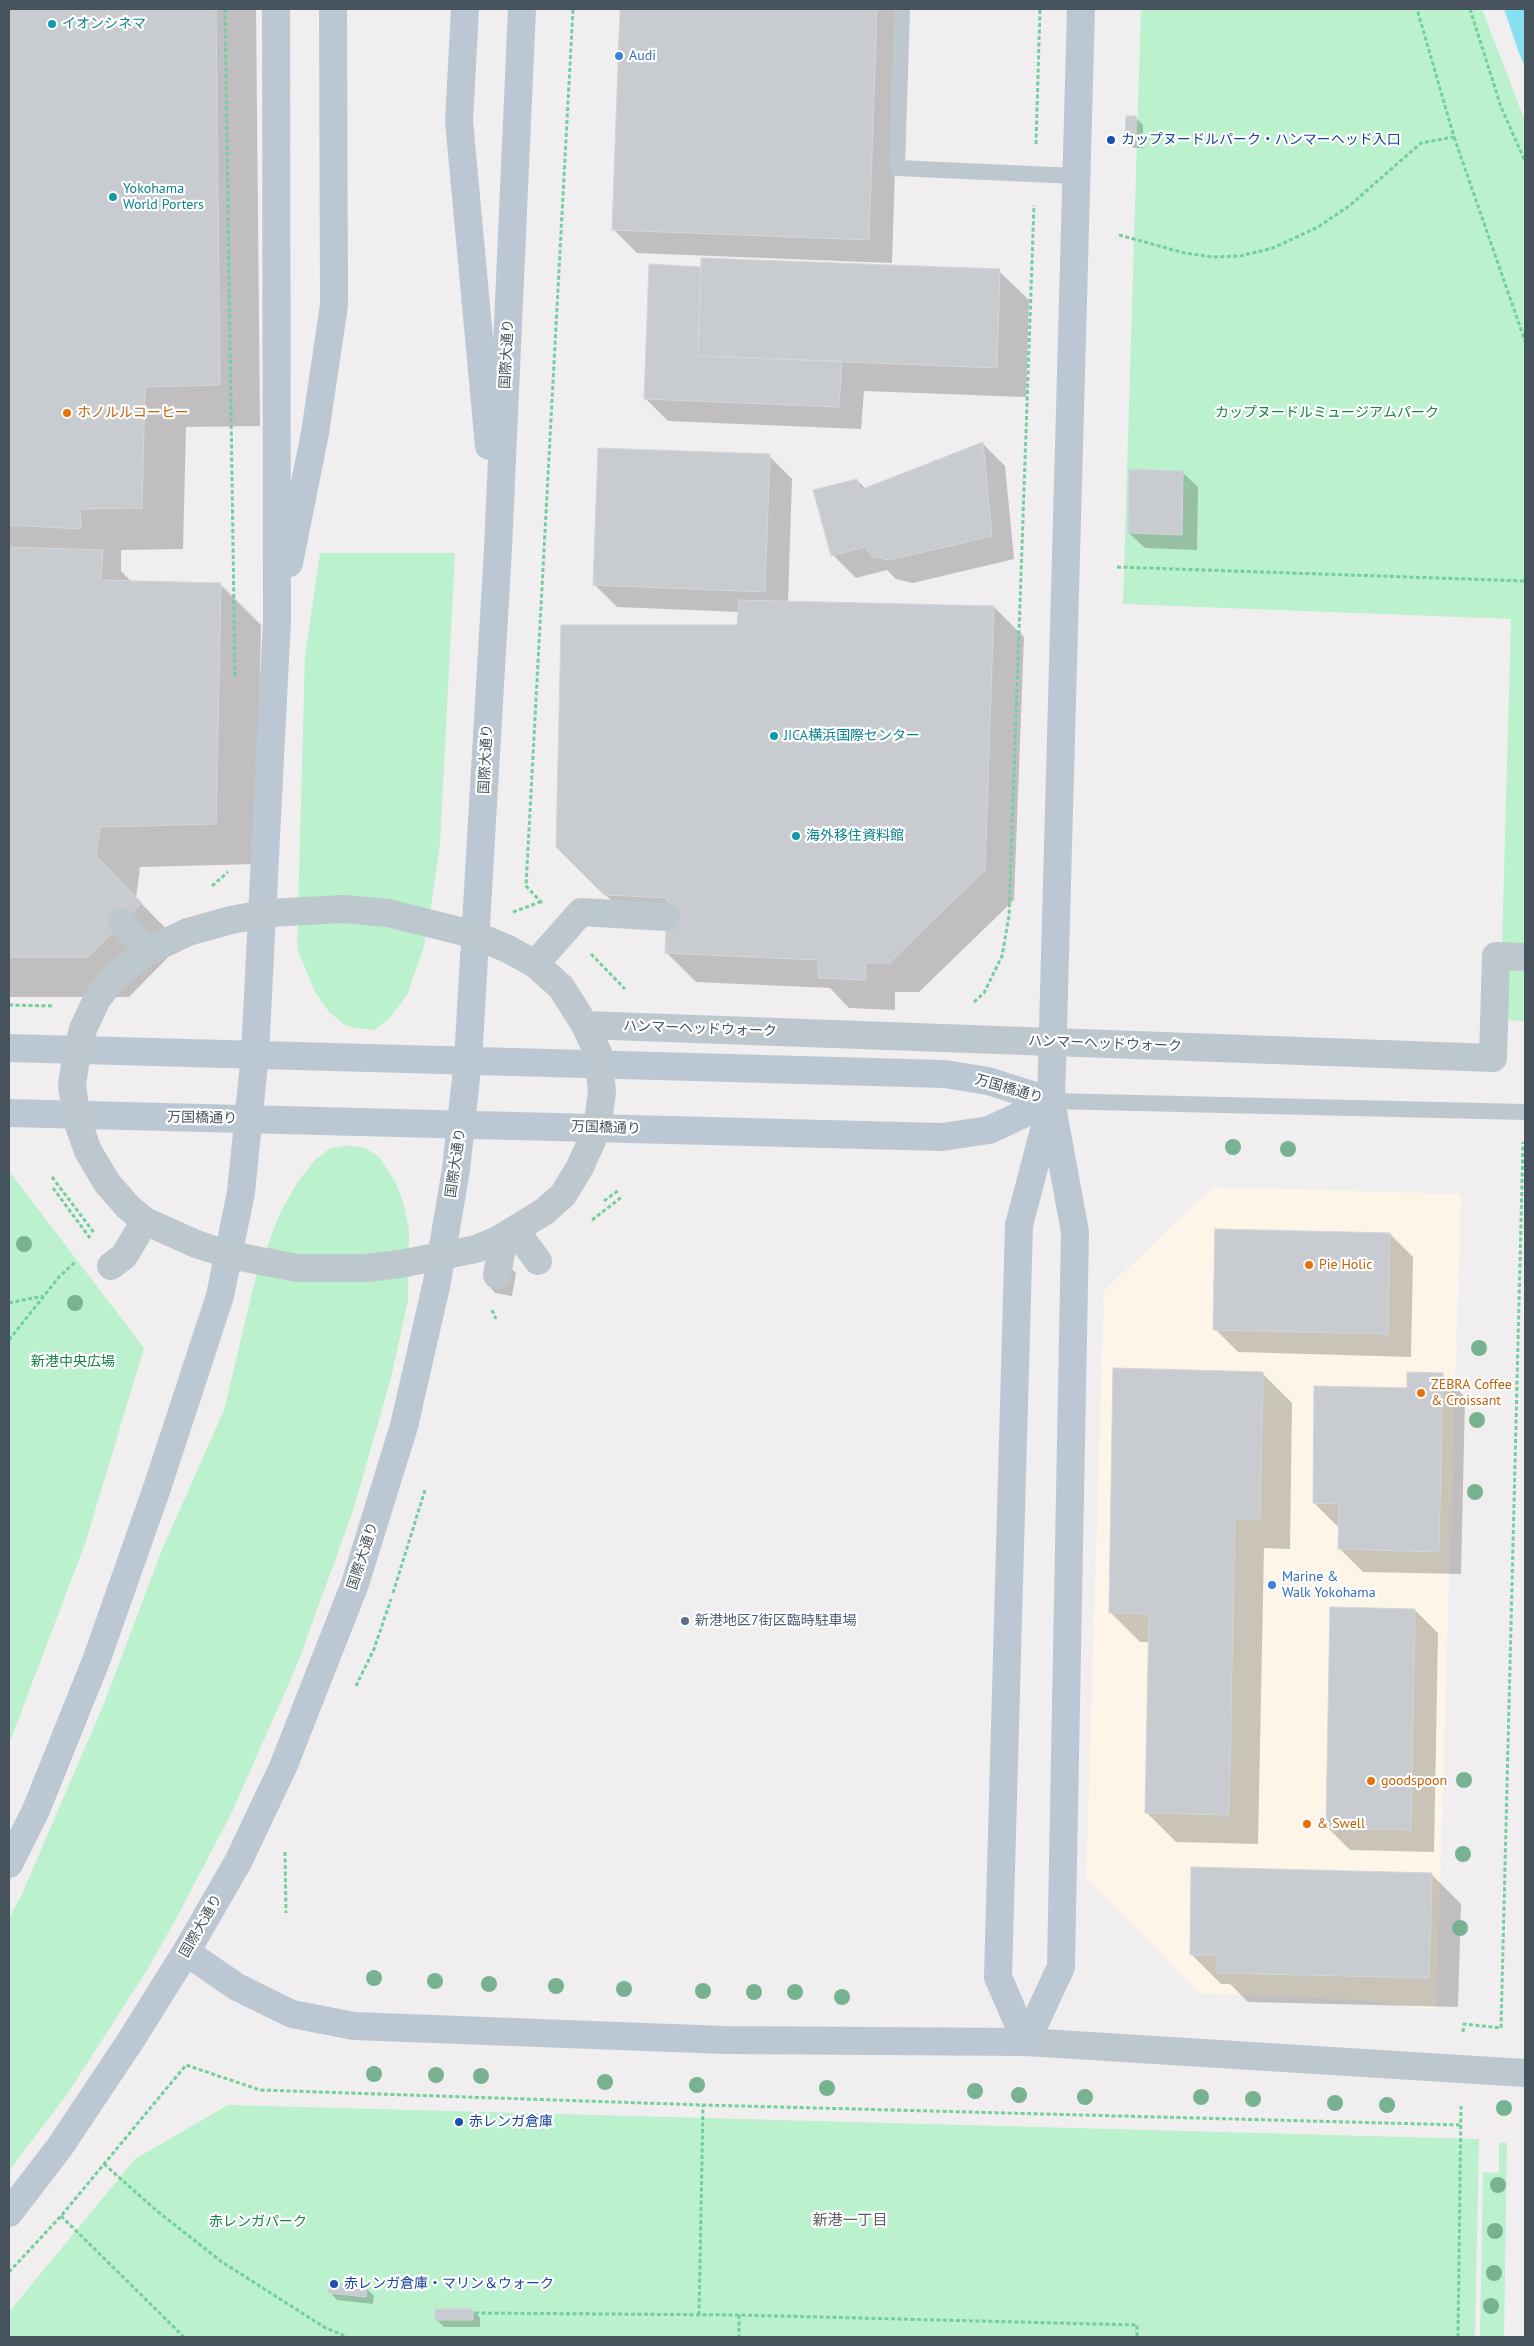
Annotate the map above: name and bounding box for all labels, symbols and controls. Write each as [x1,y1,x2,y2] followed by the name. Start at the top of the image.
[62,16,146,32] place label: イオンシネマ
[46,18,58,30] marker: イオンシネマ
[629,48,656,64] place label: Audi
[613,50,625,62] marker: Audi
[1121,132,1401,148] place label: カップヌードルパーク・ハンマーヘッド入口
[1105,134,1117,146] marker: カップヌードルパーク・ハンマーヘッド入口
[123,181,204,213] place label: Yokohama World Porters
[107,191,119,203] marker: Yokohama World Porters
[497,319,517,389] street label: 国際大通り
[77,405,189,421] place label: ホノルルコーヒー
[1215,405,1439,421] park label: カップヌードルミュージアムパーク
[61,407,73,419] marker: ホノルルコーヒー
[476,724,496,794] street label: 国際大通り
[784,728,920,744] place label: JICA横浜国際センター
[768,730,780,742] marker: JICA横浜国際センター
[806,828,904,844] place label: 海外移住資料館
[790,830,802,842] marker: 海外移住資料館
[623,1018,777,1040] street label: ハンマーヘッドウォーク
[1028,1033,1182,1055] street label: ハンマーヘッドウォーク
[973,1071,1045,1107] street label: 万国橋通り
[167,1109,237,1127] street label: 万国橋通り
[571,1118,641,1138] street label: 万国橋通り
[443,1127,469,1199] street label: 国際大通り
[1319,1257,1372,1273] place label: Pie Holic
[1303,1259,1315,1271] marker: Pie Holic
[31,1354,115,1370] park label: 新港中央広場
[1431,1377,1512,1410] place label: ZEBRA Coffee & Croissant
[1415,1387,1427,1399] marker: ZEBRA Coffee & Croissant
[344,1520,382,1592] street label: 国際大通り
[1282,1569,1376,1601] place label: Marine & Walk Yokohama
[1266,1579,1278,1591] marker: Marine & Walk Yokohama
[695,1613,857,1629] place label: 新港地区7街区臨時駐車場
[679,1615,691,1627] marker: 新港地区7街区臨時駐車場
[1381,1773,1447,1789] place label: goodspoon
[1365,1775,1377,1787] marker: goodspoon
[1317,1816,1365,1832] place label: & Swell
[1301,1818,1313,1830] marker: & Swell
[176,1891,226,1961] street label: 国際大通り
[469,2114,553,2130] place label: 赤レンガ倉庫
[453,2116,465,2128] marker: 赤レンガ倉庫
[813,2212,887,2230] district label: 新港一丁目
[209,2214,307,2230] park label: 赤レンガパーク
[344,2276,554,2292] place label: 赤レンガ倉庫・マリン＆ウォーク
[328,2278,340,2290] marker: 赤レンガ倉庫・マリン＆ウォーク

